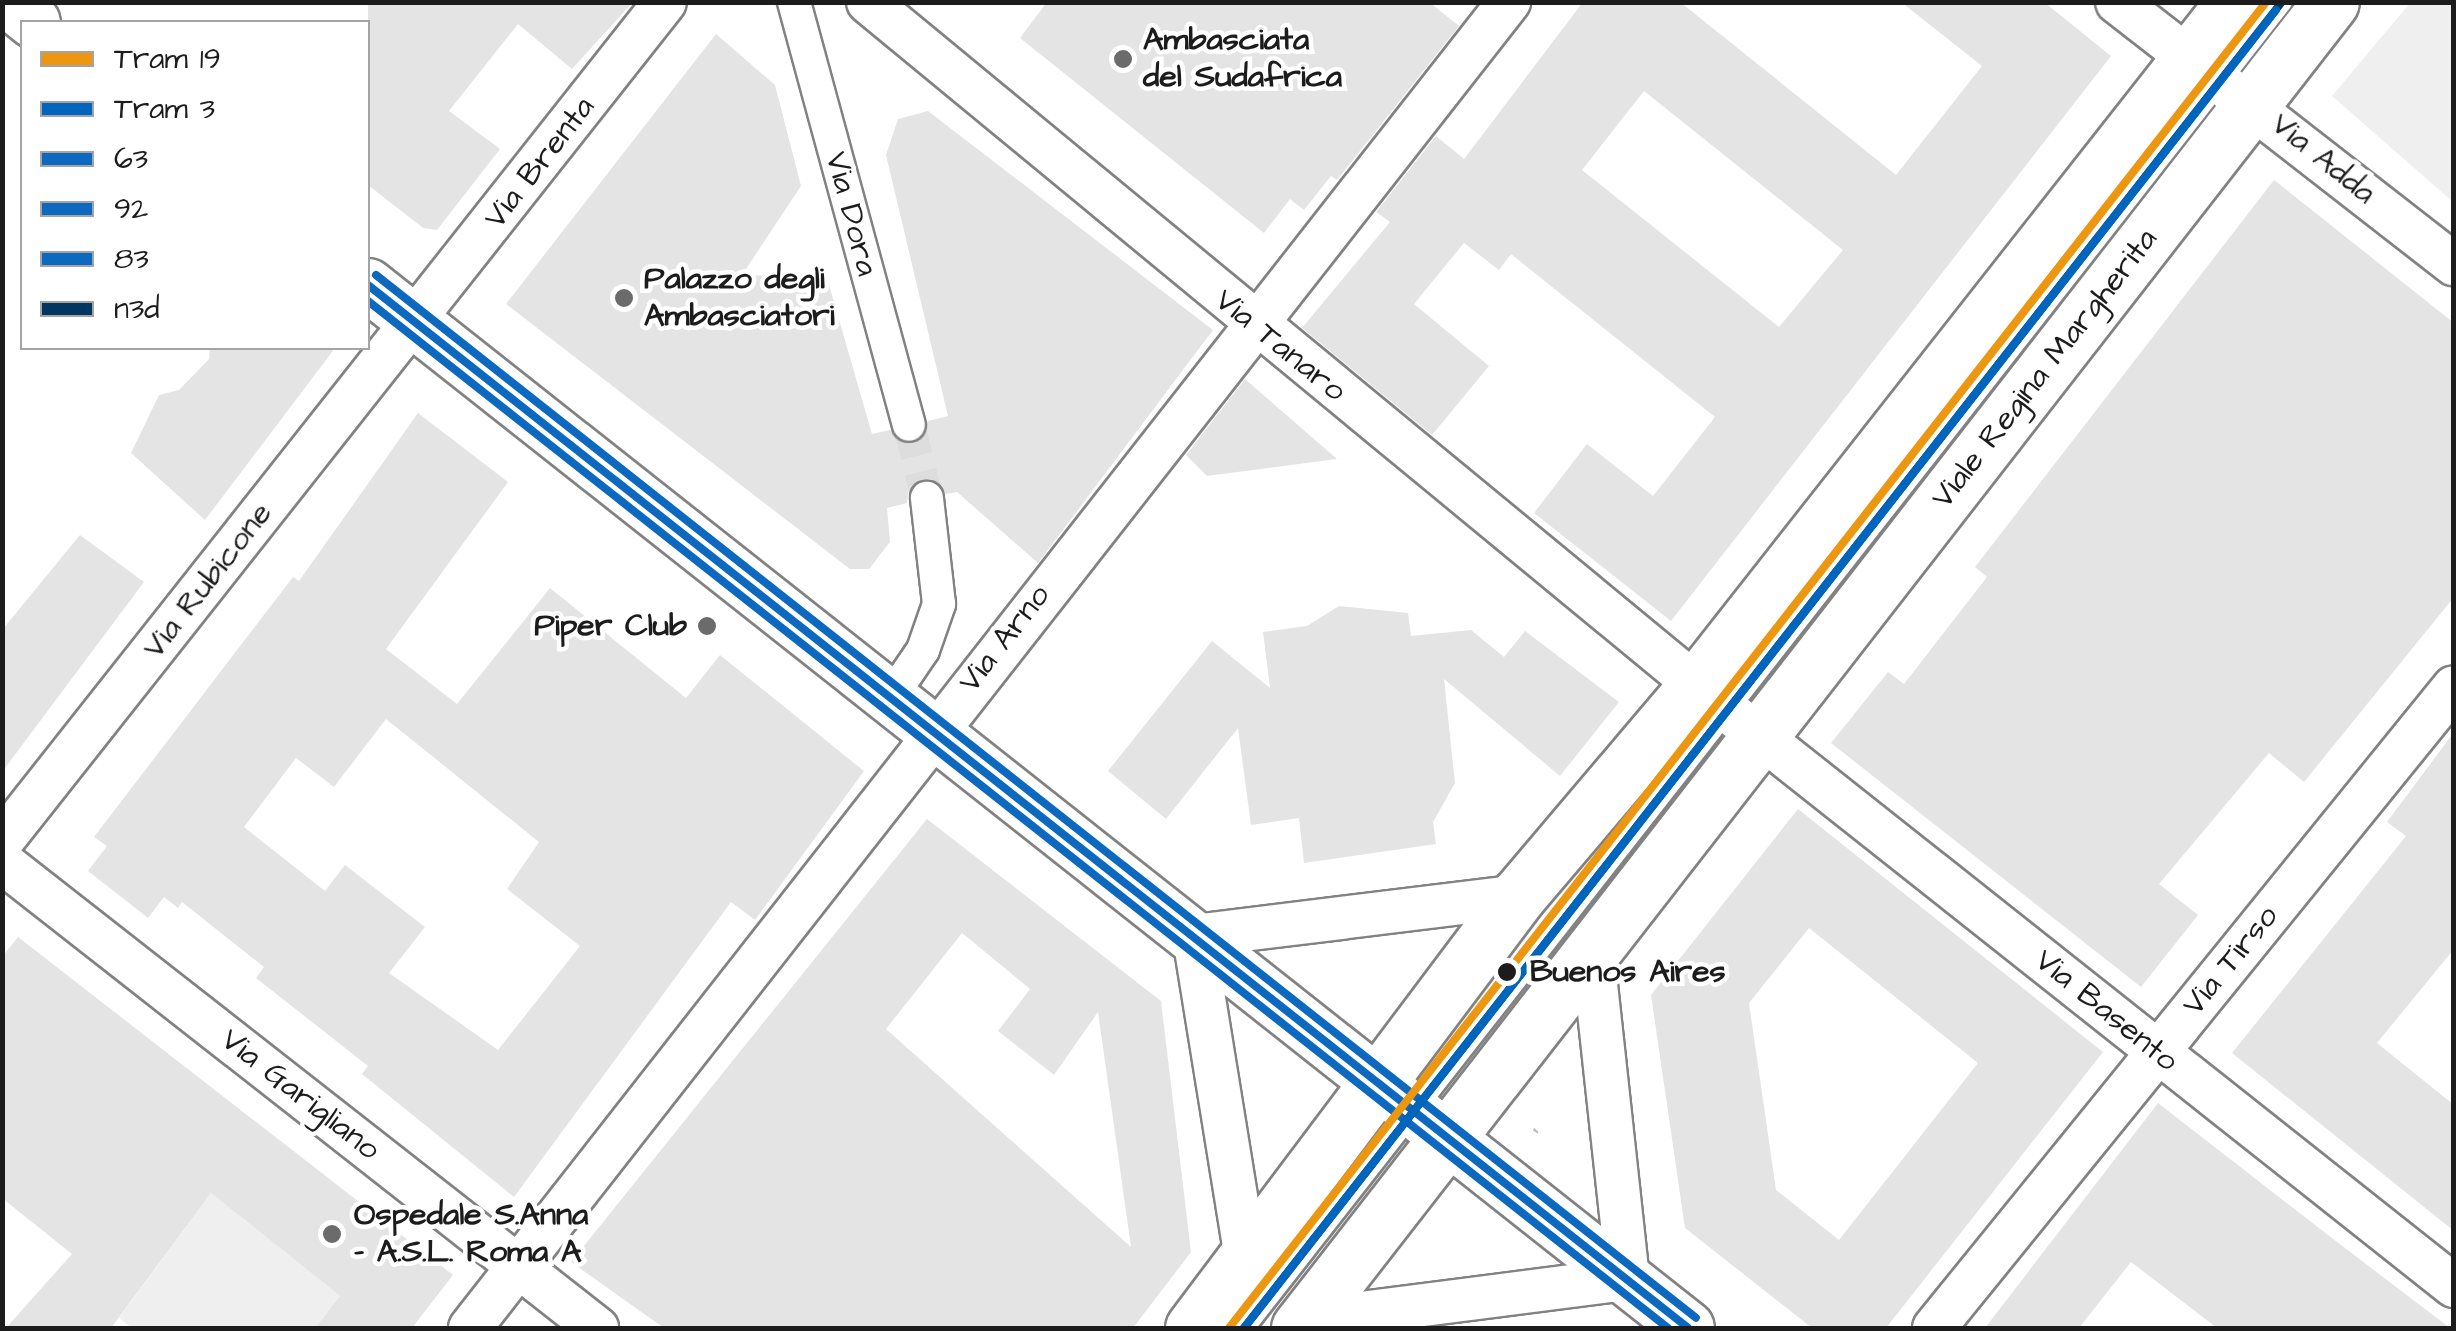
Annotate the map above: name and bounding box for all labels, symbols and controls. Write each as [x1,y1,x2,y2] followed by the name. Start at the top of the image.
[20,20,370,350] legend
[1143,22,1342,97] place label: Ambasciata del Sudafrica
[114,38,221,80] text: Tram 19
[1112,48,1134,70] marker: Ambasciata del Sudafrica
[114,88,215,130] text: Tram 3
[477,89,603,237] street label: Via Brenta
[2263,105,2383,213] street label: Via Adda
[114,138,148,180] text: 63
[816,148,886,280] street label: Via Dora
[114,188,148,230] text: 92
[1924,221,2166,517] street label: Viale Regina Margherita
[114,238,149,280] text: 83
[644,261,835,336] place label: Palazzo degli Ambasciatori
[1206,281,1354,411] street label: Via Tanaro
[613,287,635,309] marker: Palazzo degli Ambasciatori
[114,288,160,330] text: n3d
[135,495,281,667] street label: Via Rubicone
[951,577,1059,701] street label: Via Arno
[534,607,687,645] place label: Piper Club
[696,615,718,637] marker: Piper Club
[2175,898,2287,1024] street label: Via Tirso
[2027,942,2185,1080] street label: Via Basento
[1530,953,1726,991] place label: Buenos Aires
[1494,959,1520,985] marker: Buenos Aires
[213,1021,387,1169] street label: Via Garigliano
[354,1197,588,1272] place label: Ospedale S.Anna - A.S.L. Roma A
[319,1221,345,1247] marker: Ospedale S.Anna - A.S.L. Roma A

